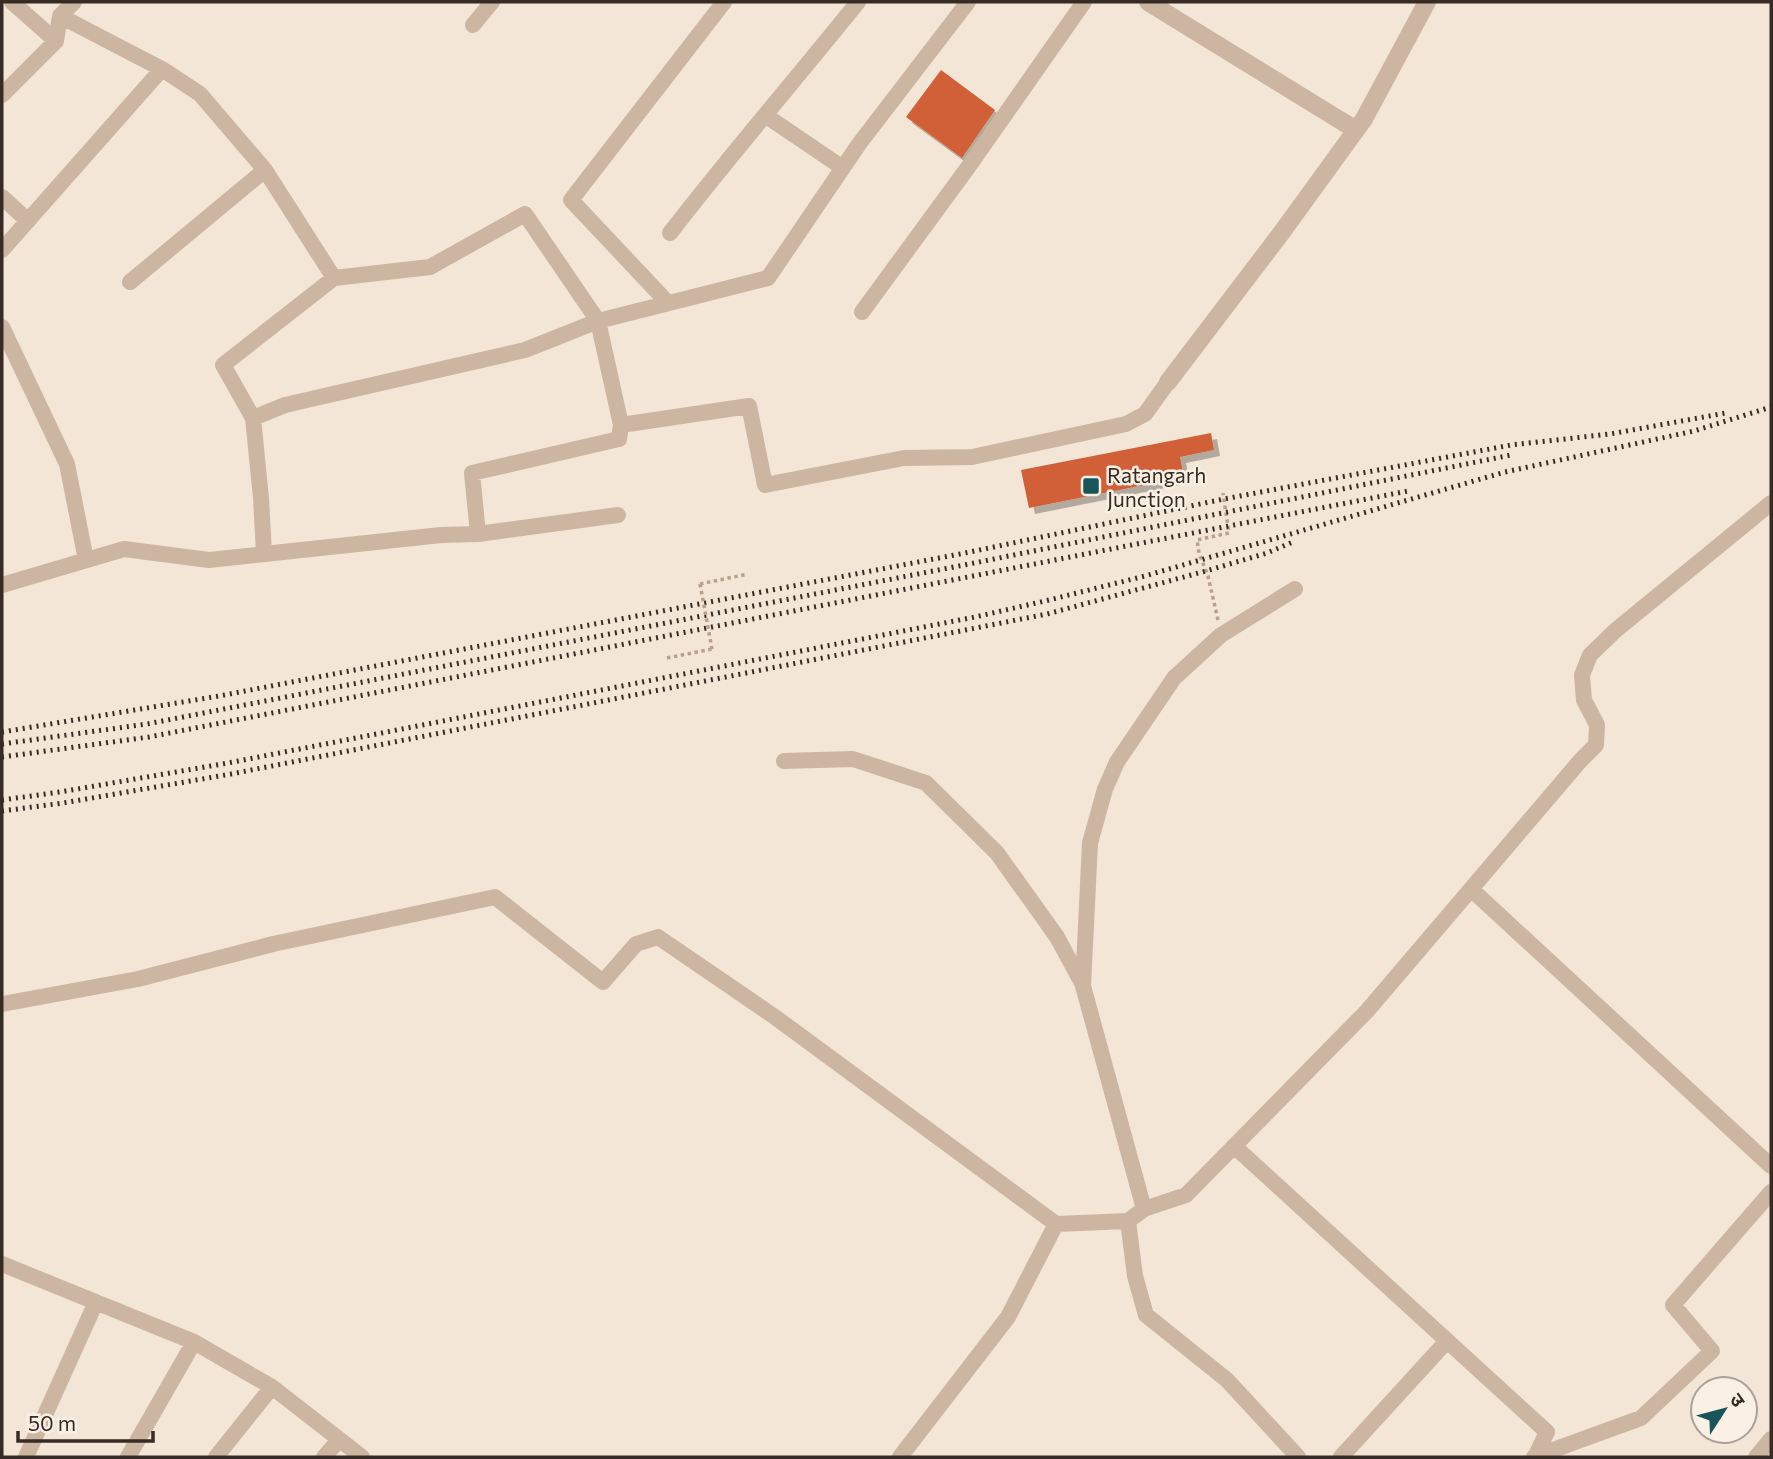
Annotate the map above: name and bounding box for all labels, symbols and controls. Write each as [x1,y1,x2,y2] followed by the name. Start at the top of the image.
[1107,462,1206,511] place label: Ratangarh Junction
[1081,476,1101,496] marker: Ratangarh Junction
[1689,1375,1759,1445] north arrow
[1726,1388,1751,1412] text: उ
[18,1400,152,1444] scale bar
[28,1410,76,1435] text: 50 m

